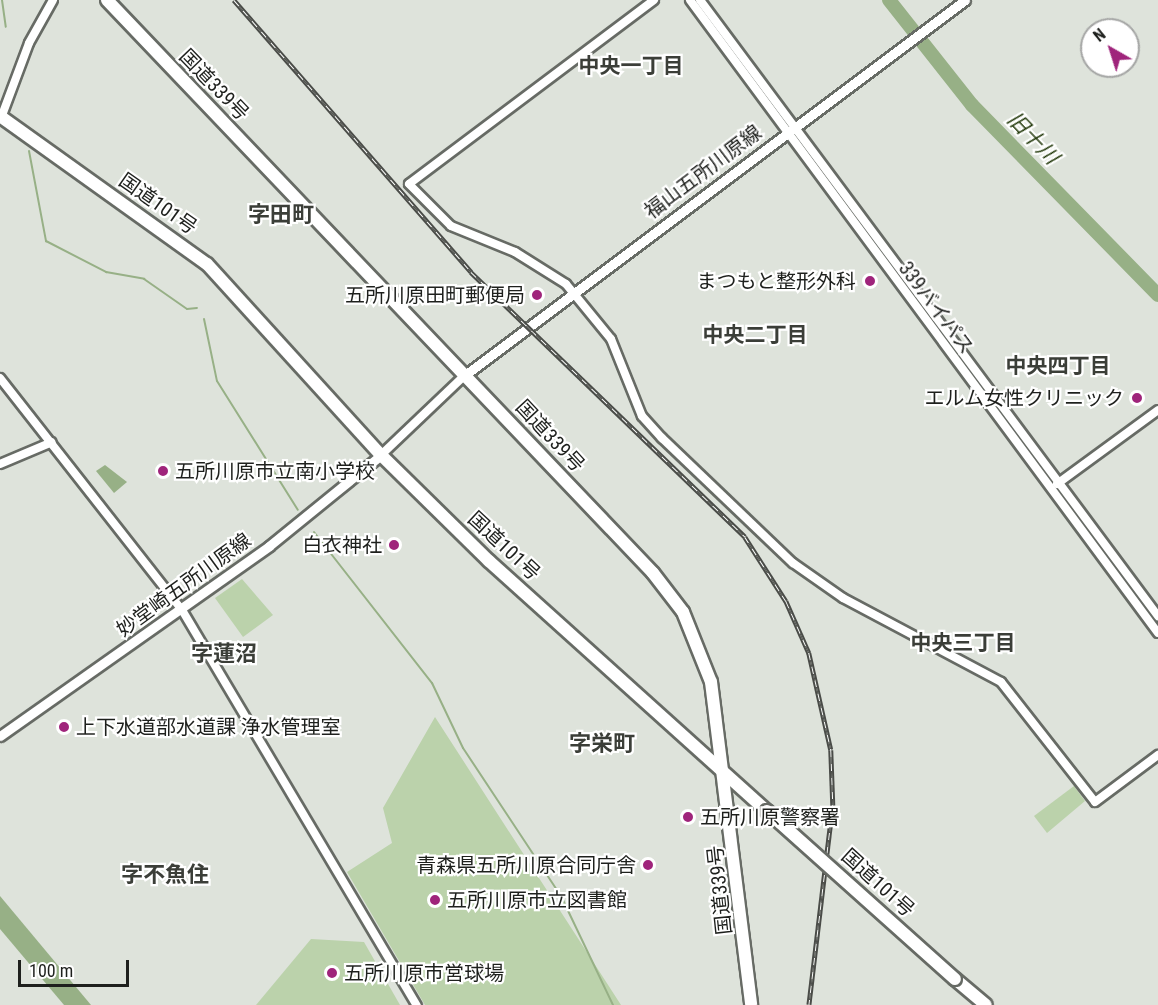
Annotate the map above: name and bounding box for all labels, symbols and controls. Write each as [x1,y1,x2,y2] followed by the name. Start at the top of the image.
[1080,18,1140,78] north arrow
[1090,25,1109,46] text: N
[174,44,254,126] street label: 国道339号
[579,53,683,79] district label: 中央一丁目
[1002,107,1064,169] water label: 旧十川
[640,120,766,224] street label: 福山五所川原線
[114,168,202,240] street label: 国道101号
[248,202,314,228] district label: 字田町
[893,257,979,359] street label: 339バイパス
[696,269,856,293] place label: まつもと整形外科
[861,272,879,290] marker: まつもと整形外科
[345,283,525,307] place label: 五所川原田町郵便局
[530,288,544,302] marker: 五所川原田町郵便局
[703,322,807,348] district label: 中央二丁目
[1006,353,1110,379] district label: 中央四丁目
[924,386,1124,410] place label: エルム女性クリニック
[1128,389,1146,407] marker: エルム女性クリニック
[511,395,589,477] street label: 国道339号
[175,459,375,483] place label: 五所川原市立南小学校
[156,464,170,478] marker: 五所川原市立南小学校
[463,507,545,585] street label: 国道101号
[112,528,256,642] street label: 妙堂崎五所川原線
[302,533,382,557] place label: 白衣神社
[387,538,401,552] marker: 白衣神社
[911,630,1015,656] district label: 中央三丁目
[191,641,257,667] district label: 字蓮沼
[76,715,341,739] place label: 上下水道部水道課 浄水管理室
[57,720,71,734] marker: 上下水道部水道課 浄水管理室
[569,731,635,757] district label: 字栄町
[700,805,840,829] place label: 五所川原警察署
[681,810,695,824] marker: 五所川原警察署
[703,844,737,936] street label: 国道339号
[837,844,919,922] street label: 国道101号
[416,853,636,877] place label: 青森県五所川原合同庁舎
[641,858,655,872] marker: 青森県五所川原合同庁舎
[121,862,209,888] district label: 字不魚住
[447,888,627,912] place label: 五所川原市立図書館
[428,893,442,907] marker: 五所川原市立図書館
[21,948,132,986] scale bar
[29,960,73,981] text: 100 m
[344,961,504,985] place label: 五所川原市営球場
[325,966,339,980] marker: 五所川原市営球場

